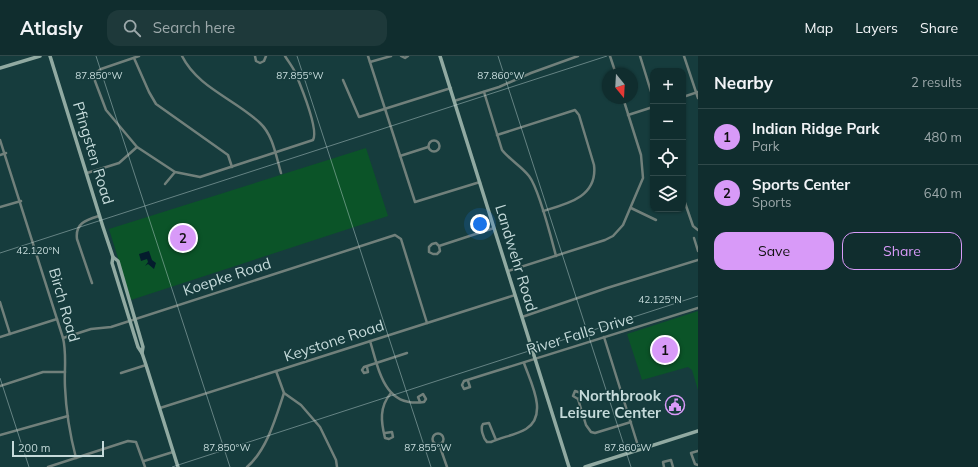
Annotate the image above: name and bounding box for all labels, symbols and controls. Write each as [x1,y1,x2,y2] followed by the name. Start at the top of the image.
[107,10,387,46] search box
[20,16,83,40] text: Atlasly
[121,17,143,39] icon: search
[153,18,235,37] text: Search here
[804,19,833,37] text: Map
[855,19,898,37] text: Layers
[920,19,958,37] text: Share
[602,68,638,104] north arrow
[650,68,686,212] map controls
[650,68,686,104] button: +
[75,69,123,82] text: 87.850°W
[276,69,324,82] text: 87.855°W
[477,69,525,82] text: 87.860°W
[714,72,773,93] text: Nearby
[911,74,962,90] text: 2 results
[69,99,118,207] street label: Pfingsten Road
[650,104,686,140] button: −
[752,119,880,138] text: Indian Ridge Park
[723,129,731,145] text: 1
[924,129,962,145] text: 480 m
[752,138,779,154] text: Park
[650,140,686,176] button: locate
[752,175,850,194] text: Sports Center
[650,176,686,212] button: layers
[723,185,731,201] text: 2
[924,185,962,201] text: 640 m
[752,194,791,210] text: Sports
[491,202,542,314] street label: Landwehr Road
[470,214,490,234] your location
[170,223,196,253] pin: 2
[714,232,834,270] button: Save
[842,232,962,270] button: Share
[16,244,60,257] text: 42.120°N
[180,253,273,300] street label: Koepke Road
[45,266,84,344] street label: Birch Road
[638,293,682,306] text: 42.125°N
[524,308,636,359] street label: River Falls Drive
[281,315,386,366] street label: Keystone Road
[652,335,678,365] pin: 1
[559,386,662,422] place label: Northbrook Leisure Center
[664,394,686,416] public building icon: Northbrook Leisure Center
[12,439,104,458] scale bar
[18,441,50,455] text: 200 m
[203,441,251,454] text: 87.850°W
[404,441,452,454] text: 87.855°W
[604,441,652,454] text: 87.860°W

